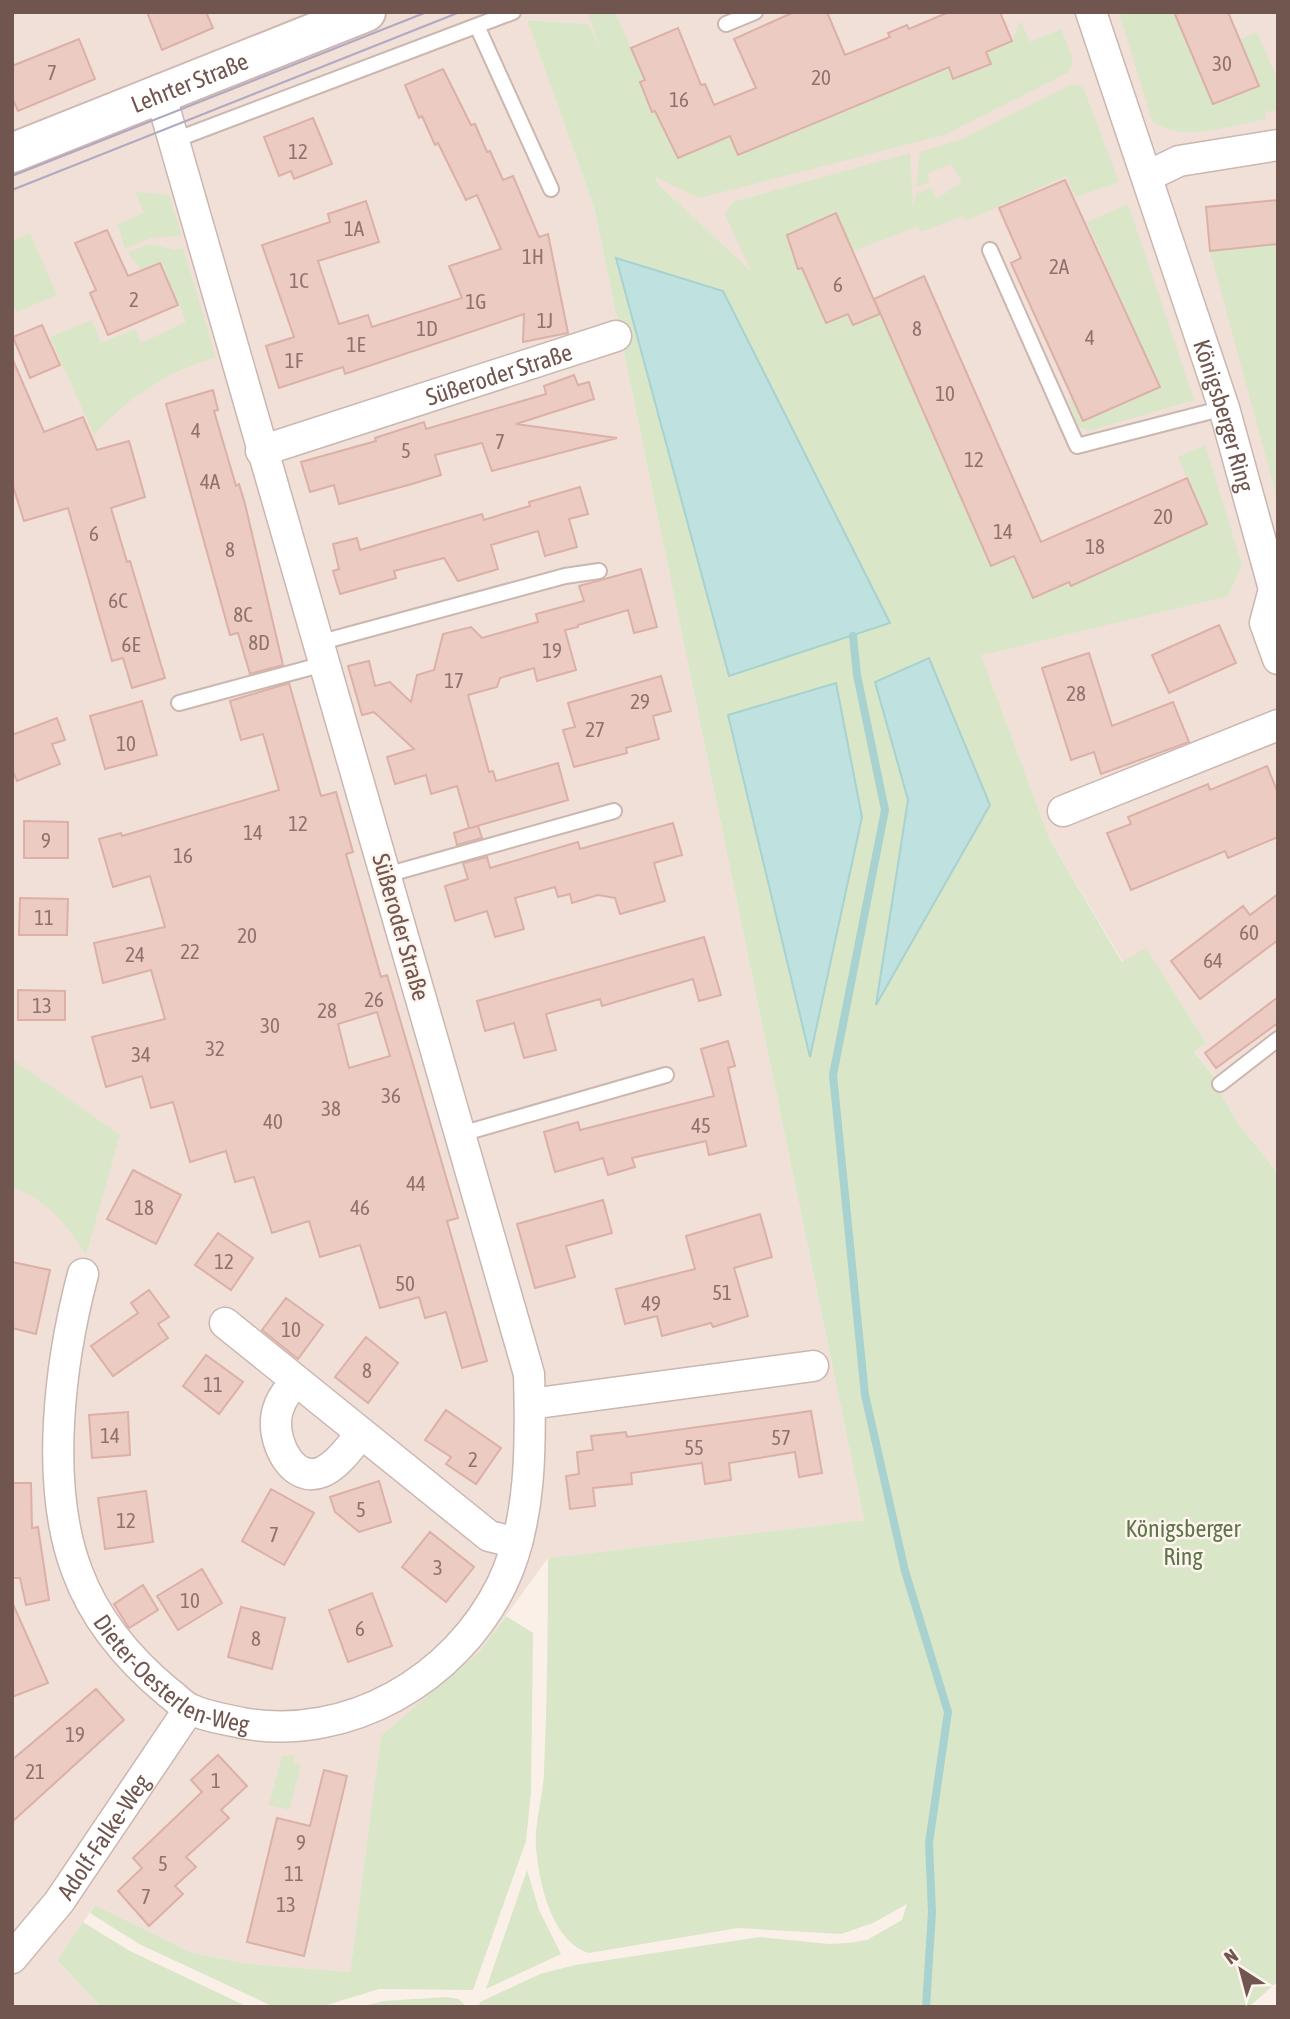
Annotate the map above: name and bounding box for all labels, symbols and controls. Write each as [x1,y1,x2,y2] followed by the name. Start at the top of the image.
[127,47,252,118] street label: Lehrter Straße
[1212,51,1232,75] house number: 30
[47,60,57,84] house number: 7
[811,65,831,89] house number: 20
[669,87,689,111] house number: 16
[288,139,308,163] house number: 12
[344,216,365,240] house number: 1A
[522,244,544,268] house number: 1H
[1049,254,1070,278] house number: 2A
[289,268,309,292] house number: 1C
[833,272,843,296] house number: 6
[129,287,139,311] house number: 2
[466,289,487,313] house number: 1G
[537,308,553,332] house number: 1J
[416,316,438,340] house number: 1D
[912,316,922,340] house number: 8
[1085,325,1095,349] house number: 4
[347,332,365,356] house number: 1E
[1188,336,1260,495] street label: Königsberger Ring
[422,338,575,410] street label: Süßeroder Straße
[285,348,304,372] house number: 1F
[935,381,955,405] house number: 10
[191,418,201,442] house number: 4
[495,429,505,453] house number: 7
[401,438,411,462] house number: 5
[964,447,984,471] house number: 12
[200,469,221,493] house number: 4A
[1153,504,1173,528] house number: 20
[993,519,1013,543] house number: 14
[89,521,99,545] house number: 6
[1085,534,1105,558] house number: 18
[225,537,235,561] house number: 8
[108,588,128,612] house number: 6C
[233,602,253,626] house number: 8C
[248,630,270,654] house number: 8D
[122,632,140,656] house number: 6E
[542,638,562,662] house number: 19
[444,668,464,692] house number: 17
[1066,681,1086,705] house number: 28
[630,689,650,713] house number: 29
[585,717,605,741] house number: 27
[116,731,136,755] house number: 10
[288,811,308,835] house number: 12
[243,820,263,844] house number: 14
[41,828,51,852] house number: 9
[173,843,193,867] house number: 16
[367,850,435,1004] street label: Süßeroder Straße
[34,905,54,929] house number: 11
[1239,920,1259,944] house number: 60
[237,923,257,947] house number: 20
[180,939,200,963] house number: 22
[125,942,145,966] house number: 24
[1203,948,1223,972] house number: 64
[364,987,384,1011] house number: 26
[32,993,52,1017] house number: 13
[317,998,337,1022] house number: 28
[260,1013,280,1037] house number: 30
[205,1036,225,1060] house number: 32
[131,1042,151,1066] house number: 34
[381,1083,401,1107] house number: 36
[321,1096,341,1120] house number: 38
[263,1109,283,1133] house number: 40
[691,1113,711,1137] house number: 45
[406,1171,426,1195] house number: 44
[134,1195,154,1219] house number: 18
[350,1195,370,1219] house number: 46
[214,1249,234,1273] house number: 12
[395,1271,415,1295] house number: 50
[712,1280,732,1304] house number: 51
[641,1291,661,1315] house number: 49
[281,1317,301,1341] house number: 10
[362,1358,372,1382] house number: 8
[203,1372,223,1396] house number: 11
[100,1423,120,1447] house number: 14
[771,1425,791,1449] house number: 57
[684,1435,704,1459] house number: 55
[468,1447,478,1471] house number: 2
[356,1497,366,1521] house number: 5
[116,1508,136,1532] house number: 12
[1126,1515,1241,1570] park label: Königsberger Ring
[269,1522,279,1546] house number: 7
[433,1555,443,1579] house number: 3
[180,1588,200,1612] house number: 10
[88,1609,252,1738] street label: Dieter-Oesterlen-Weg
[355,1616,365,1640] house number: 6
[251,1626,261,1650] house number: 8
[65,1722,85,1746] house number: 19
[25,1759,45,1783] house number: 21
[51,1768,155,1904] street label: Adolf-Falke-Weg
[211,1768,221,1792] house number: 1
[296,1830,306,1854] house number: 9
[158,1851,168,1875] house number: 5
[284,1861,304,1885] house number: 11
[141,1884,151,1908] house number: 7
[276,1892,296,1916] house number: 13
[1206,1935,1276,2005] north arrow
[1220,1944,1242,1968] text: N

